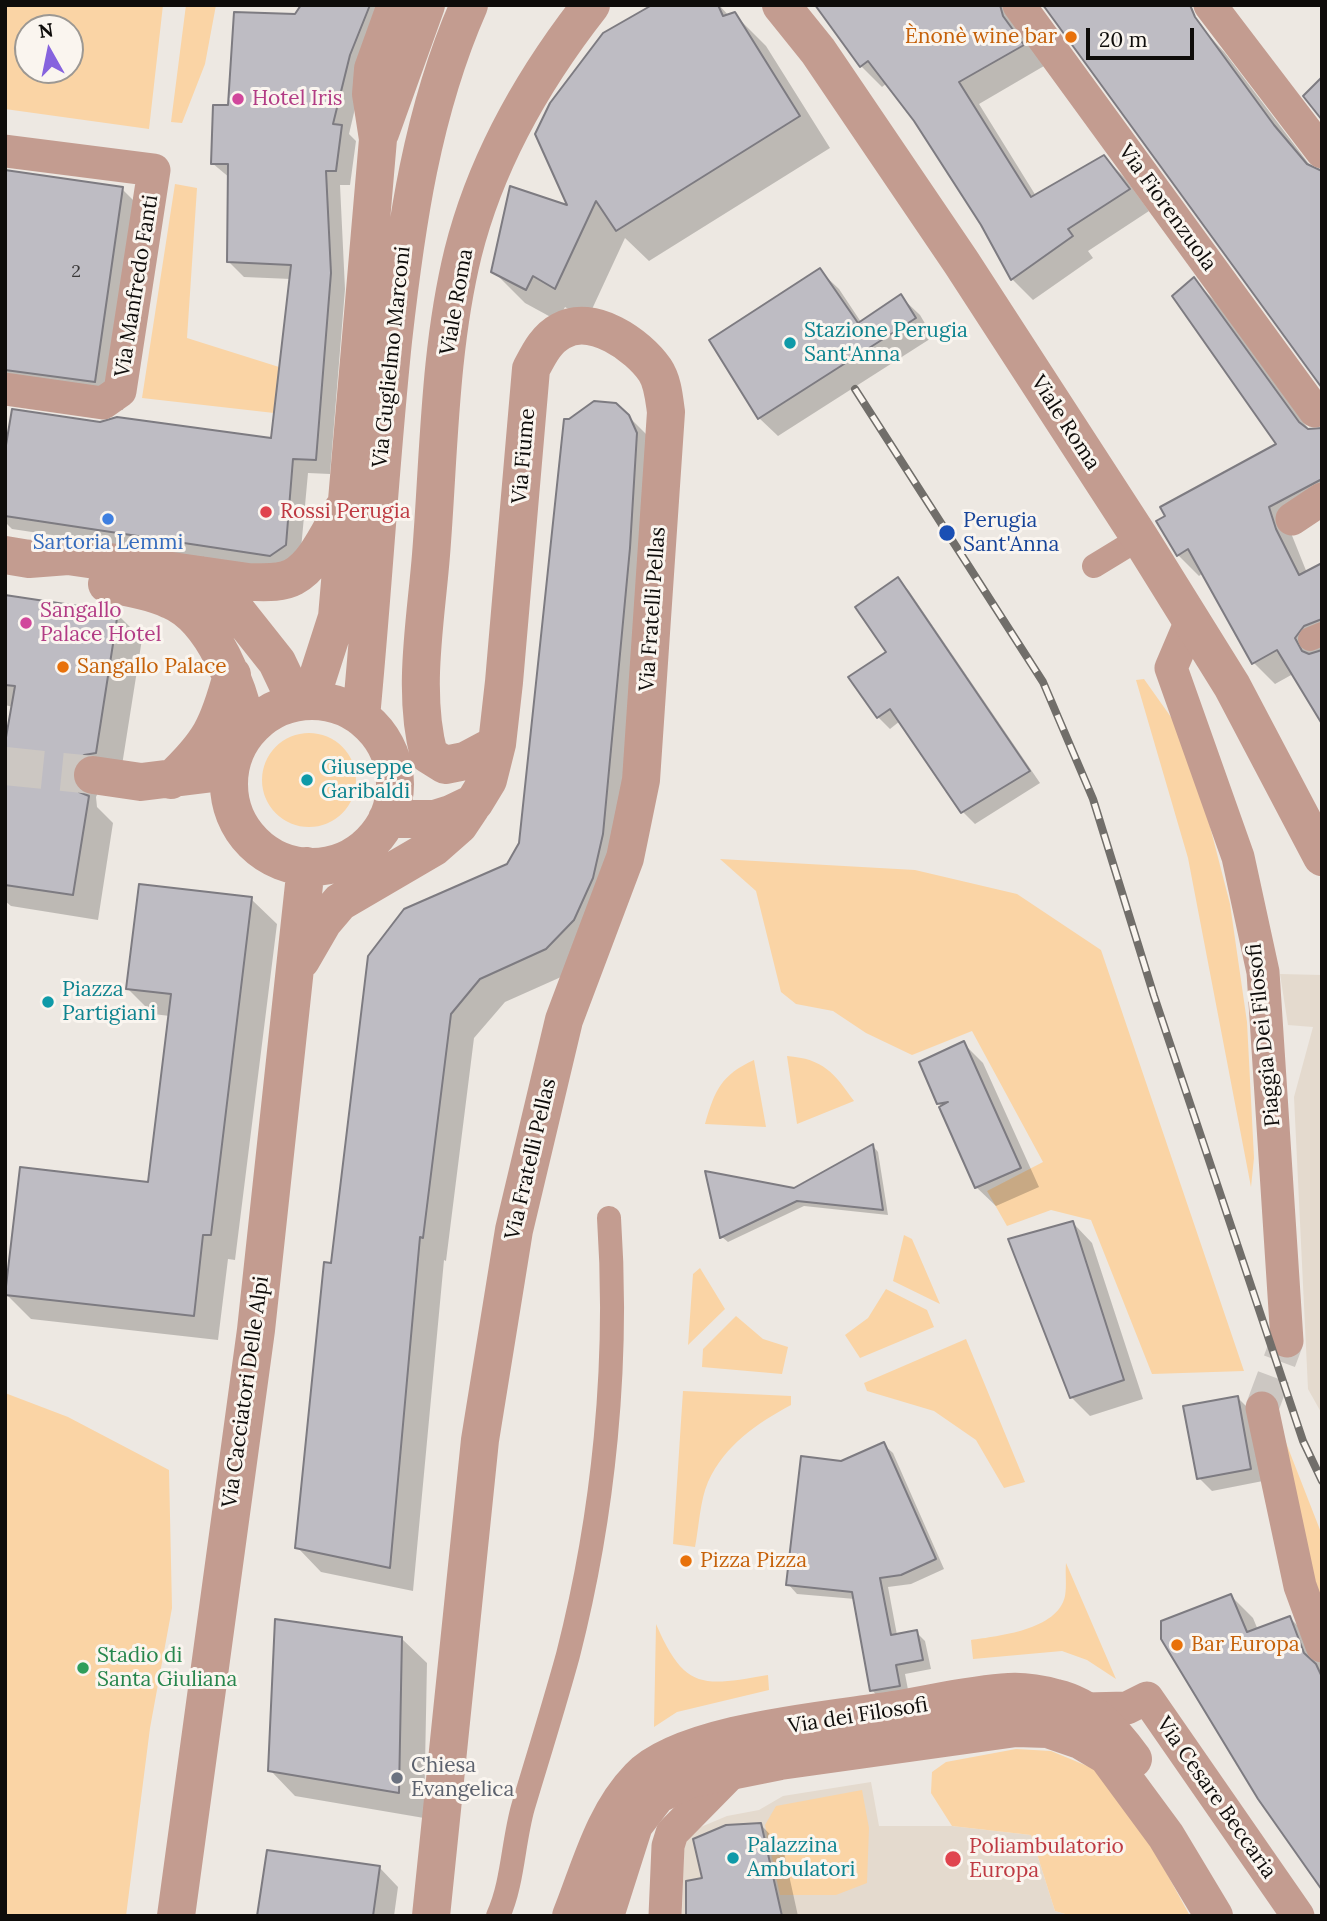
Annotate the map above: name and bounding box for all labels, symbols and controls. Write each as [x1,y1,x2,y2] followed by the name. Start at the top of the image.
[14,14,84,84] north arrow
[1089,14,1198,58] scale bar
[37,17,55,43] text: N
[905,24,1057,50] place label: Ènonè wine bar
[1099,26,1148,53] text: 20 m
[1063,29,1079,45] marker: Ènonè wine bar
[252,86,343,112] place label: Hotel Iris
[230,91,246,107] marker: Hotel Iris
[1113,140,1221,276] street label: Via Fiorenzuola
[110,193,164,379] street label: Via Manfredo Fanti
[368,245,416,469] street label: Via Guglielmo Marconi
[435,247,479,357] street label: Viale Roma
[71,261,81,283] house number: 2
[804,318,968,368] place label: Stazione Perugia Sant'Anna
[782,335,798,351] marker: Stazione Perugia Sant'Anna
[1025,371,1105,475] street label: Viale Roma
[507,407,541,505] street label: Via Fiume
[280,499,411,525] place label: Rossi Perugia
[258,504,274,520] marker: Rossi Perugia
[963,508,1059,558] place label: Perugia Sant'Anna
[100,511,116,527] marker: Sartoria Lemmi
[937,523,957,543] marker: Perugia Sant'Anna
[635,526,671,692] street label: Via Fratelli Pellas
[33,530,183,556] place label: Sartoria Lemmi
[40,598,161,648] place label: Sangallo Palace Hotel
[18,615,34,631] marker: Sangallo Palace Hotel
[77,654,227,680] place label: Sangallo Palace
[55,659,71,675] marker: Sangallo Palace
[321,755,413,805] place label: Giuseppe Garibaldi
[299,772,315,788] marker: Giuseppe Garibaldi
[1242,942,1286,1128] street label: Piaggia Dei Filosofi
[62,977,156,1027] place label: Piazza Partigiani
[40,994,56,1010] marker: Piazza Partigiani
[500,1076,562,1242] street label: Via Fratelli Pellas
[217,1275,275,1509] street label: Via Cacciatori Delle Alpi
[700,1548,807,1574] place label: Pizza Pizza
[678,1553,694,1569] marker: Pizza Pizza
[1191,1632,1300,1658] place label: Bar Europa
[1169,1637,1185,1653] marker: Bar Europa
[97,1643,237,1693] place label: Stadio di Santa Giuliana
[75,1660,91,1676] marker: Stadio di Santa Giuliana
[786,1693,930,1739] street label: Via dei Filosofi
[1151,1712,1281,1884] street label: Via Cesare Beccaria
[411,1753,514,1803] place label: Chiesa Evangelica
[389,1770,405,1786] marker: Chiesa Evangelica
[747,1833,855,1883] place label: Palazzina Ambulatori
[969,1834,1124,1884] place label: Poliambulatorio Europa
[943,1849,963,1869] marker: Poliambulatorio Europa
[725,1850,741,1866] marker: Palazzina Ambulatori

